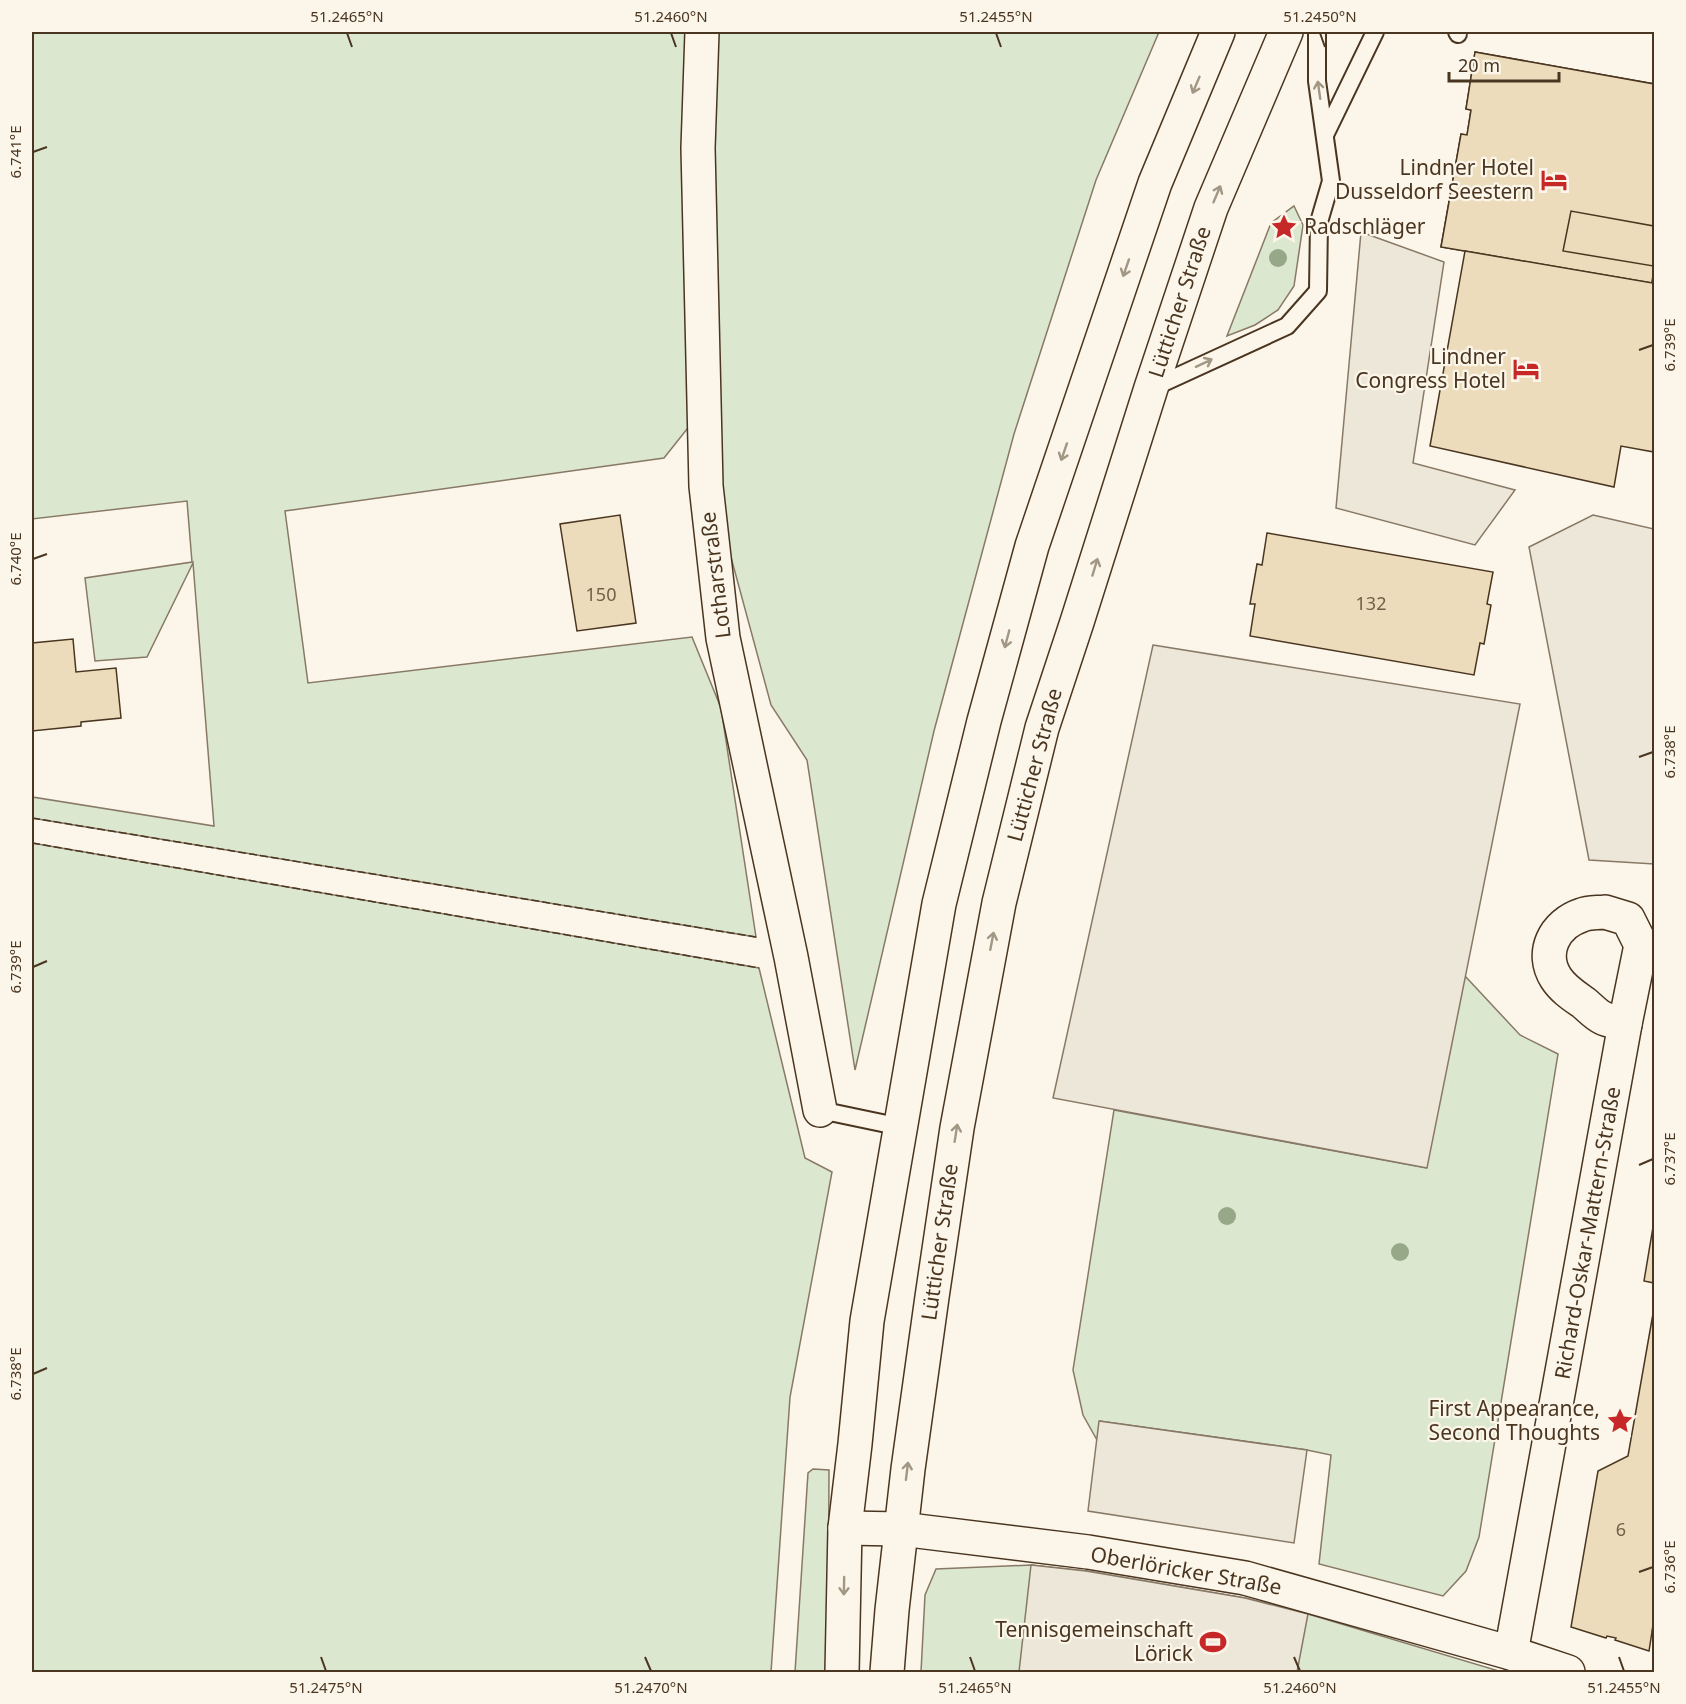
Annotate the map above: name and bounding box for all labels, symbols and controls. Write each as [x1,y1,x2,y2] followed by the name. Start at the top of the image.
[310,6,384,26] text: 51.2465°N
[634,6,708,26] text: 51.2460°N
[959,6,1033,26] text: 51.2455°N
[1283,6,1357,26] text: 51.2450°N
[1449,45,1558,83] scale bar
[1458,53,1500,77] text: 20 m
[1190,76,1201,94] one-way arrow
[1313,81,1324,101] one-way arrow
[5,125,25,179] text: 6.741°E
[1335,153,1534,205] place label: Lindner Hotel Dusseldorf Seestern
[1539,165,1569,195] hotel icon: Lindner Hotel Dusseldorf Seestern
[1212,185,1223,204] one-way arrow
[1269,212,1299,242] place icon: Radschläger
[1304,212,1426,240] place label: Radschläger
[1141,222,1217,381] street label: Lütticher Straße
[1120,258,1131,277] one-way arrow
[1659,318,1679,372] text: 6.739°E
[1355,342,1506,394] place label: Lindner Congress Hotel
[1511,354,1541,384] hotel icon: Lindner Congress Hotel
[1194,357,1212,369] one-way arrow
[1057,442,1068,461] one-way arrow
[693,510,737,640] street label: Lotharstraße
[5,532,25,586] text: 6.740°E
[1090,558,1101,577] one-way arrow
[586,582,616,606] house number: 150
[1356,591,1386,615] house number: 132
[1000,629,1012,648] one-way arrow
[1000,685,1068,845] street label: Lütticher Straße
[1659,725,1679,779] text: 6.738°E
[987,932,998,951] one-way arrow
[5,940,25,994] text: 6.739°E
[1547,1084,1627,1381] street label: Richard-Oskar-Mattern-Straße
[951,1124,962,1143] one-way arrow
[1659,1132,1679,1186] text: 6.737°E
[914,1162,964,1322] street label: Lütticher Straße
[5,1347,25,1401] text: 6.738°E
[1428,1394,1600,1446] place label: First Appearance, Second Thoughts
[1605,1406,1635,1436] place icon: First Appearance, Second Thoughts
[902,1462,913,1482] one-way arrow
[1616,1517,1626,1541] house number: 6
[1088,1539,1284,1601] street label: Oberlöricker Straße
[1659,1540,1679,1594] text: 6.736°E
[838,1576,850,1596] one-way arrow
[995,1615,1194,1667] place label: Tennisgemeinschaft Lörick
[1198,1627,1228,1657] sports icon: Tennisgemeinschaft Lörick
[289,1677,363,1697] text: 51.2475°N
[614,1677,688,1697] text: 51.2470°N
[938,1677,1012,1697] text: 51.2465°N
[1263,1677,1337,1697] text: 51.2460°N
[1587,1677,1661,1697] text: 51.2455°N

